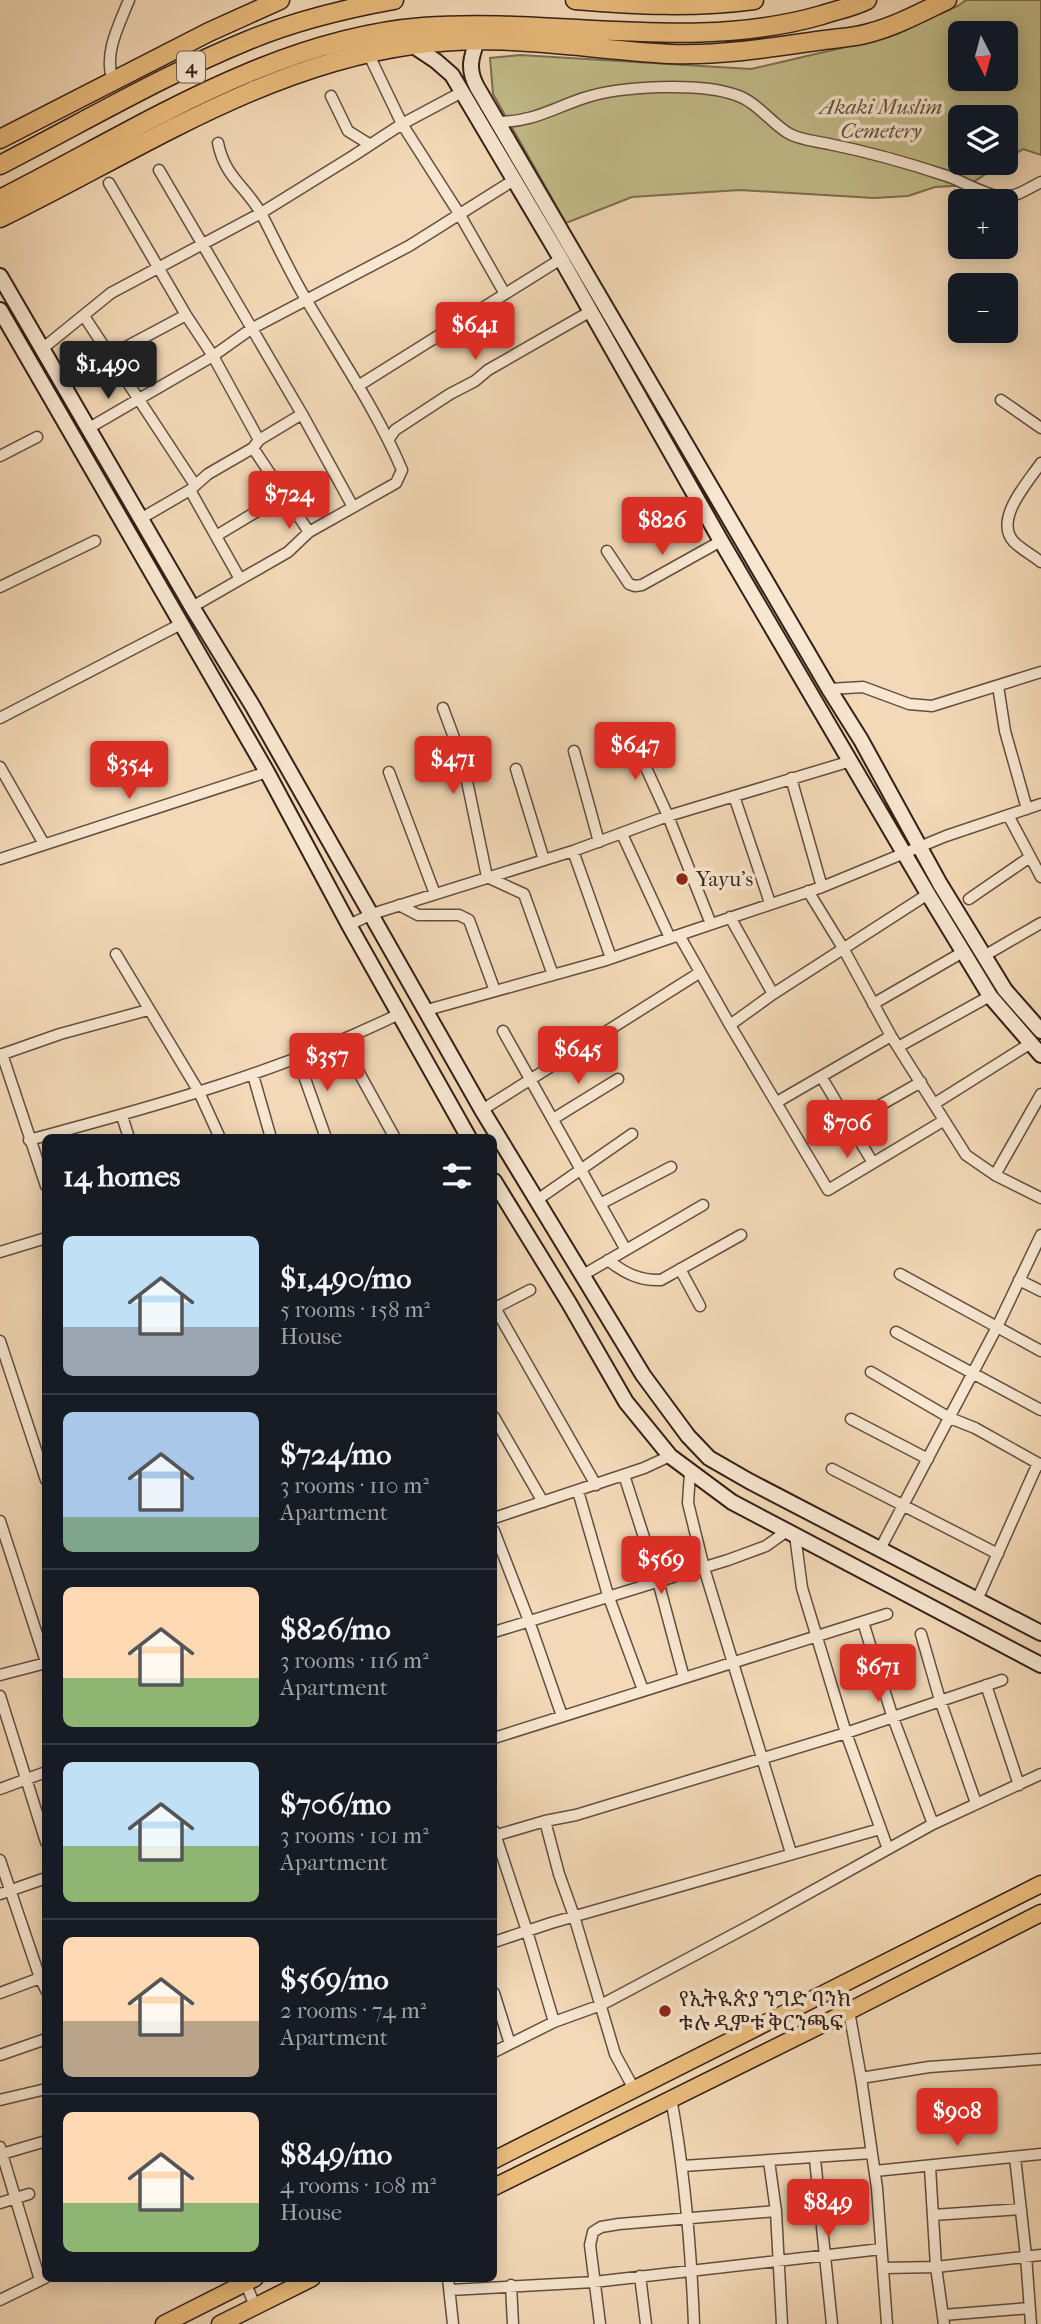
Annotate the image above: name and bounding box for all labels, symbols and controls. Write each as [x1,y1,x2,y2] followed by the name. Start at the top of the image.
[948,21,1018,91] north arrow
[948,21,1018,343] map controls
[177,52,205,82] road number: 4
[817,95,942,143] park label: Akaki Muslim Cemetery
[948,105,1018,175] button: layers
[948,189,1018,259] button: +
[948,273,1018,343] button: −
[434,302,516,362] pin: $641
[452,311,498,338] text: $641
[51,342,165,401] pin: $1,490
[76,350,140,377] text: $1,490
[248,472,330,531] pin: $724
[264,480,314,507] text: $724
[621,498,703,557] pin: $826
[638,506,686,533] text: $826
[594,722,676,782] pin: $647
[610,731,660,758] text: $647
[412,736,494,796] pin: $471
[88,742,170,801] pin: $354
[431,745,475,772] text: $471
[106,750,152,777] text: $354
[695,867,753,891] place label: Yayu's
[674,871,690,887] marker: Yayu's
[537,1026,619,1086] pin: $645
[286,1034,368,1093] pin: $357
[554,1035,602,1062] text: $645
[305,1042,349,1069] text: $357
[806,1100,888,1160] pin: $706
[823,1109,871,1136] text: $706
[438,1157,476,1195] icon: filters
[63,1159,180,1194] text: 14 homes
[280,1261,412,1296] text: $1,490/mo
[119,1264,203,1348] icon: home
[280,1296,430,1323] text: 5 rooms · 158 m²
[280,1323,342,1350] text: House
[280,1437,391,1472] text: $724/mo
[119,1440,203,1524] icon: home
[280,1472,429,1499] text: 3 rooms · 110 m²
[280,1499,388,1526] text: Apartment
[620,1536,702,1596] pin: $569
[637,1545,685,1572] text: $569
[280,1612,391,1647] text: $826/mo
[119,1615,203,1699] icon: home
[837,1644,919,1704] pin: $671
[280,1647,429,1674] text: 3 rooms · 116 m²
[856,1653,900,1680] text: $671
[280,1674,388,1701] text: Apartment
[280,1787,391,1822] text: $706/mo
[119,1790,203,1874] icon: home
[280,1822,429,1849] text: 3 rooms · 101 m²
[280,1849,388,1876] text: Apartment
[280,1962,389,1997] text: $569/mo
[119,1965,203,2049] icon: home
[679,1987,851,2035] place label: የኢትዪጵያ ንግድ ባንክ ቱሉ ዲምቱ ቅርንጫፍ
[280,1997,426,2024] text: 2 rooms · 74 m²
[657,2003,673,2019] marker: የኢትዪጵያ ንግድ ባንክ ቱሉ ዲምቱ ቅርንጫፍ
[280,2024,388,2051] text: Apartment
[916,2088,998,2148] pin: $908
[933,2097,981,2124] text: $908
[280,2137,392,2172] text: $849/mo
[119,2140,203,2224] icon: home
[280,2172,436,2199] text: 4 rooms · 108 m²
[787,2180,869,2239] pin: $849
[803,2188,853,2215] text: $849
[280,2199,342,2226] text: House

